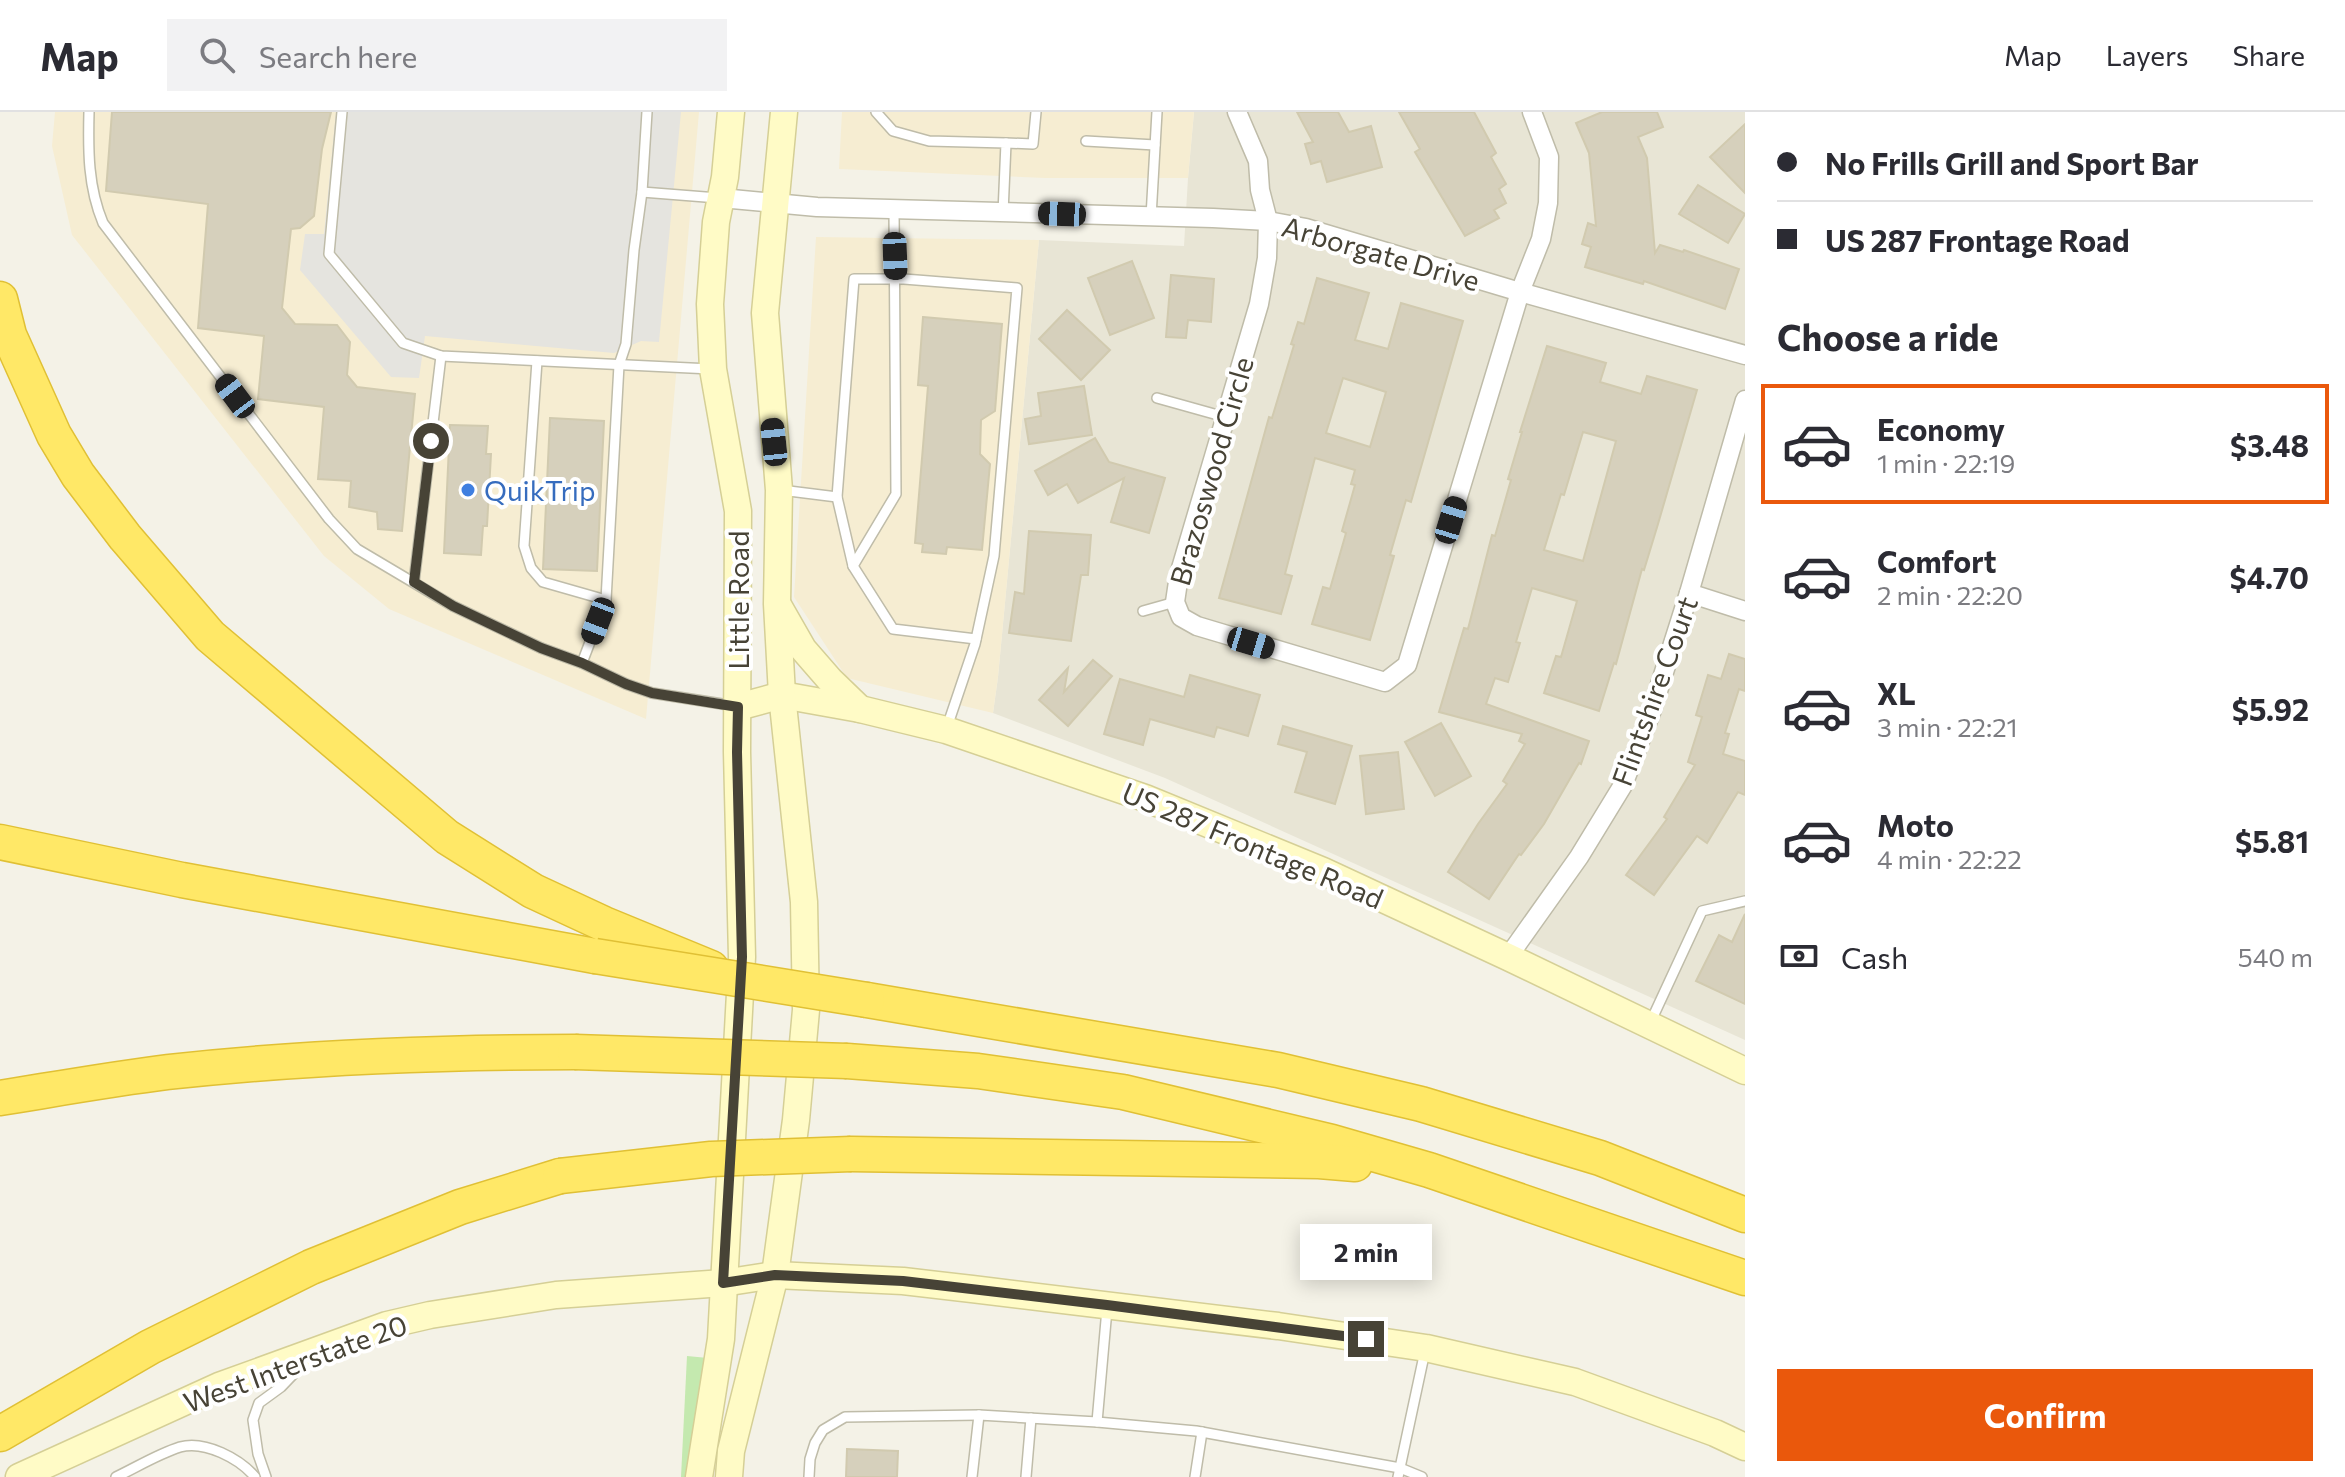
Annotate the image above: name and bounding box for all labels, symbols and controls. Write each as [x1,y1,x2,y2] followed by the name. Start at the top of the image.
[167,19,727,91] search box
[40,32,119,79] text: Map
[195,33,239,77] icon: search
[259,37,417,74] text: Search here
[2004,38,2062,72] text: Map
[2106,38,2188,72] text: Layers
[2232,38,2305,72] text: Share
[1825,144,2199,181] text: No Frills Grill and Sport Bar
[1038,201,1086,227] car
[1278,209,1484,297] street label: Arborgate Drive
[1825,221,2129,258] text: US 287 Frontage Road
[882,232,908,280] car
[1777,314,1998,358] text: Choose a ride
[1162,353,1260,589] street label: Brazoswood Circle
[211,370,259,422] car
[1781,408,1853,480] icon: car
[1877,410,2005,447] text: Economy
[760,417,788,467] car
[413,423,449,459] route start
[2230,426,2309,463] text: $3.48
[1877,447,2015,478] text: 1 min · 22:19
[484,473,595,507] place label: QuikTrip
[459,481,477,499] marker: QuikTrip
[1433,494,1469,546] car
[721,531,755,669] street label: Little Road
[1781,540,1853,612] icon: car
[1877,542,1996,579] text: Comfort
[2230,558,2309,595] text: $4.70
[1877,579,2023,610] text: 2 min · 22:20
[1604,592,1704,790] street label: Flintshire Court
[578,594,618,648] car
[1225,625,1277,661] car
[1781,672,1853,744] icon: car
[1877,674,1916,711] text: XL
[2232,690,2309,727] text: $5.92
[1877,711,2018,742] text: 3 min · 22:21
[1117,775,1389,915] street label: US 287 Frontage Road
[1781,804,1853,876] icon: car
[1877,806,1954,843] text: Moto
[2235,822,2309,859] text: $5.81
[1877,843,2022,874] text: 4 min · 22:22
[1777,934,1821,978] icon: cash
[1841,938,1908,975] text: Cash
[2238,941,2313,972] text: 540 m
[1300,1223,1432,1279] callout: 2 min
[1334,1236,1398,1267] text: 2 min
[179,1307,411,1419] street label: West Interstate 20
[1348,1321,1384,1357] route end
[1777,1369,2313,1461] button: Confirm

